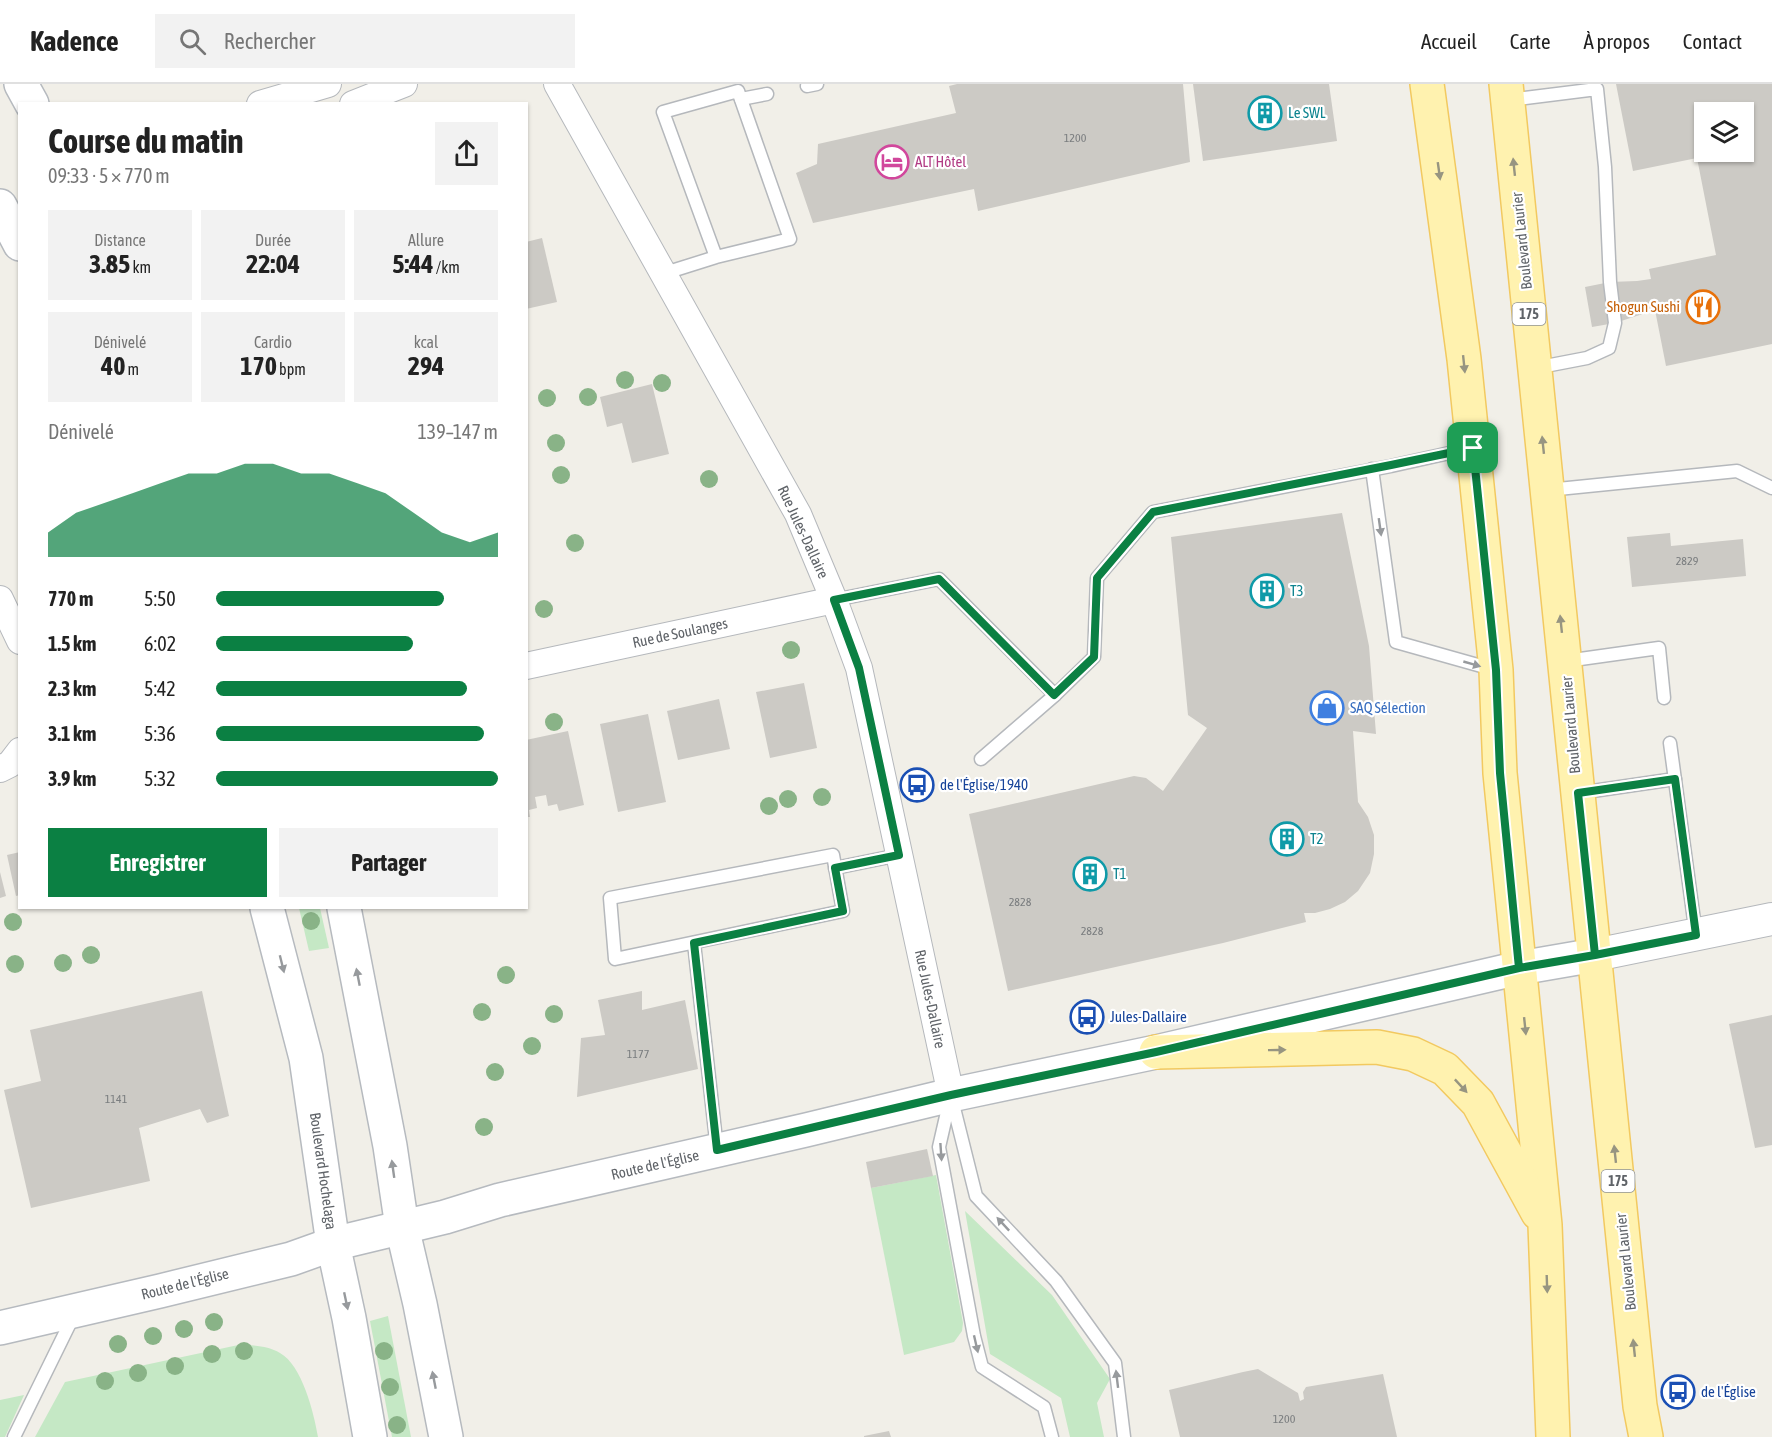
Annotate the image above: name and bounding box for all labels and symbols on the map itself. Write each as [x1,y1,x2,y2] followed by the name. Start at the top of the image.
[1247,95,1283,131] building icon: Le SWL
[1288,104,1326,121] place label: Le SWL
[1064,131,1087,145] house number: 1200
[874,144,910,180] hotel icon: ALT Hôtel
[915,153,966,170] place label: ALT Hôtel
[1509,158,1519,177] one-way arrow
[1434,161,1443,180] one-way arrow
[1508,191,1535,290] street label: Boulevard Laurier
[1685,289,1721,325] restaurant icon: Shogun Sushi
[1607,298,1680,315] place label: Shogun Sushi
[1512,303,1546,325] road number: 175
[1460,354,1469,373] one-way arrow
[1447,422,1498,473] pin
[1538,435,1548,454] one-way arrow
[775,483,832,581] street label: Rue Jules-Dallaire
[1375,518,1384,537] one-way arrow
[1676,554,1699,568] house number: 2829
[1249,573,1285,609] building icon: T3
[1290,582,1304,599] place label: T3
[631,614,729,651] street label: Rue de Soulanges
[1556,614,1566,633] one-way arrow
[1463,660,1481,669] one-way arrow
[1558,675,1583,774] street label: Boulevard Laurier
[1309,690,1345,726] shop icon: SAQ Sélection
[1350,699,1426,716] place label: SAQ Sélection
[899,767,935,803] bus stop icon: de l'Église/1940
[940,776,1028,793] place label: de l'Église/1940
[1269,821,1305,857] building icon: T2
[1310,830,1324,847] place label: T2
[1072,856,1108,892] building icon: T1
[1113,865,1127,882] place label: T1
[1009,895,1032,909] house number: 2828
[1081,924,1104,938] house number: 2828
[912,948,949,1050] street label: Rue Jules-Dallaire
[277,955,287,973] one-way arrow
[353,967,362,986] one-way arrow
[1069,999,1105,1035] bus stop icon: Jules-Dallaire
[1110,1008,1187,1025] place label: Jules-Dallaire
[1520,1016,1530,1035] one-way arrow
[1268,1045,1287,1054] one-way arrow
[627,1047,650,1061] house number: 1177
[1454,1078,1468,1093] one-way arrow
[105,1092,128,1106] house number: 1141
[307,1111,340,1231] street label: Boulevard Hochelaga
[936,1143,946,1162] one-way arrow
[1610,1144,1620,1163] one-way arrow
[609,1146,701,1183] street label: Route de l'Église
[389,1159,398,1178] one-way arrow
[1602,1170,1634,1192] road number: 175
[1612,1212,1639,1311] street label: Boulevard Laurier
[996,1217,1010,1232] one-way arrow
[139,1264,231,1303] street label: Route de l'Église
[1542,1274,1552,1293] one-way arrow
[342,1292,351,1311] one-way arrow
[972,1335,982,1353] one-way arrow
[1629,1338,1639,1357] one-way arrow
[1112,1369,1122,1388] one-way arrow
[429,1370,439,1389] one-way arrow
[1660,1374,1696,1410] bus stop icon: de l'Église
[1701,1383,1756,1400] place label: de l'Église
[1273,1412,1296,1426] house number: 1200

